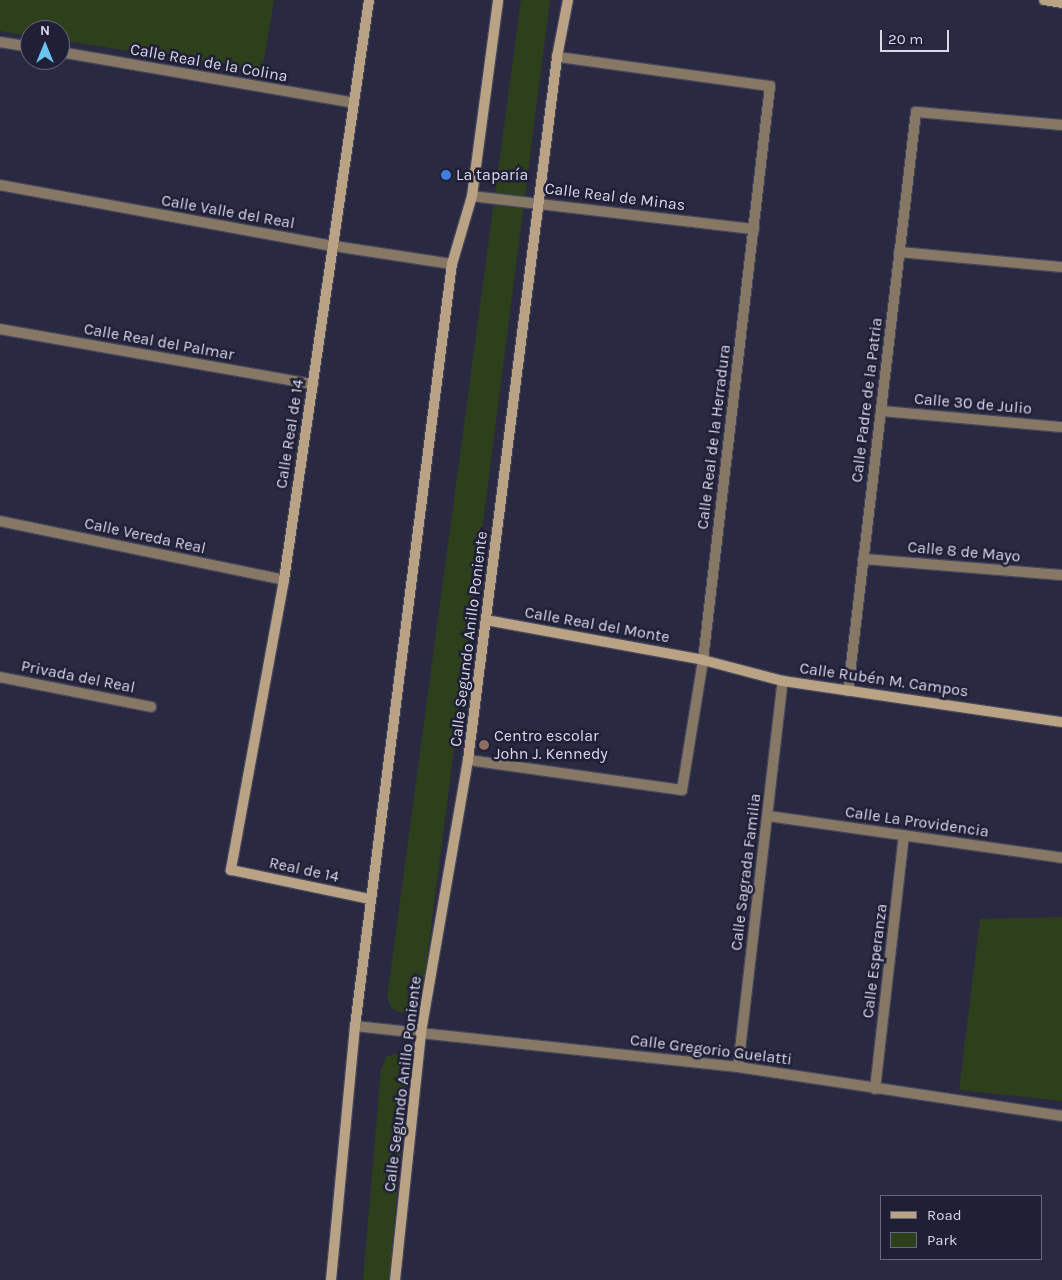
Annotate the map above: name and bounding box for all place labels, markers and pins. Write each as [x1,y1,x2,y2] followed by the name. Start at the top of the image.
[456,165,528,185] place label: La taparía
[440,169,452,181] marker: La taparía
[494,726,608,764] place label: Centro escolar John J. Kennedy
[478,739,490,751] marker: Centro escolar John J. Kennedy

